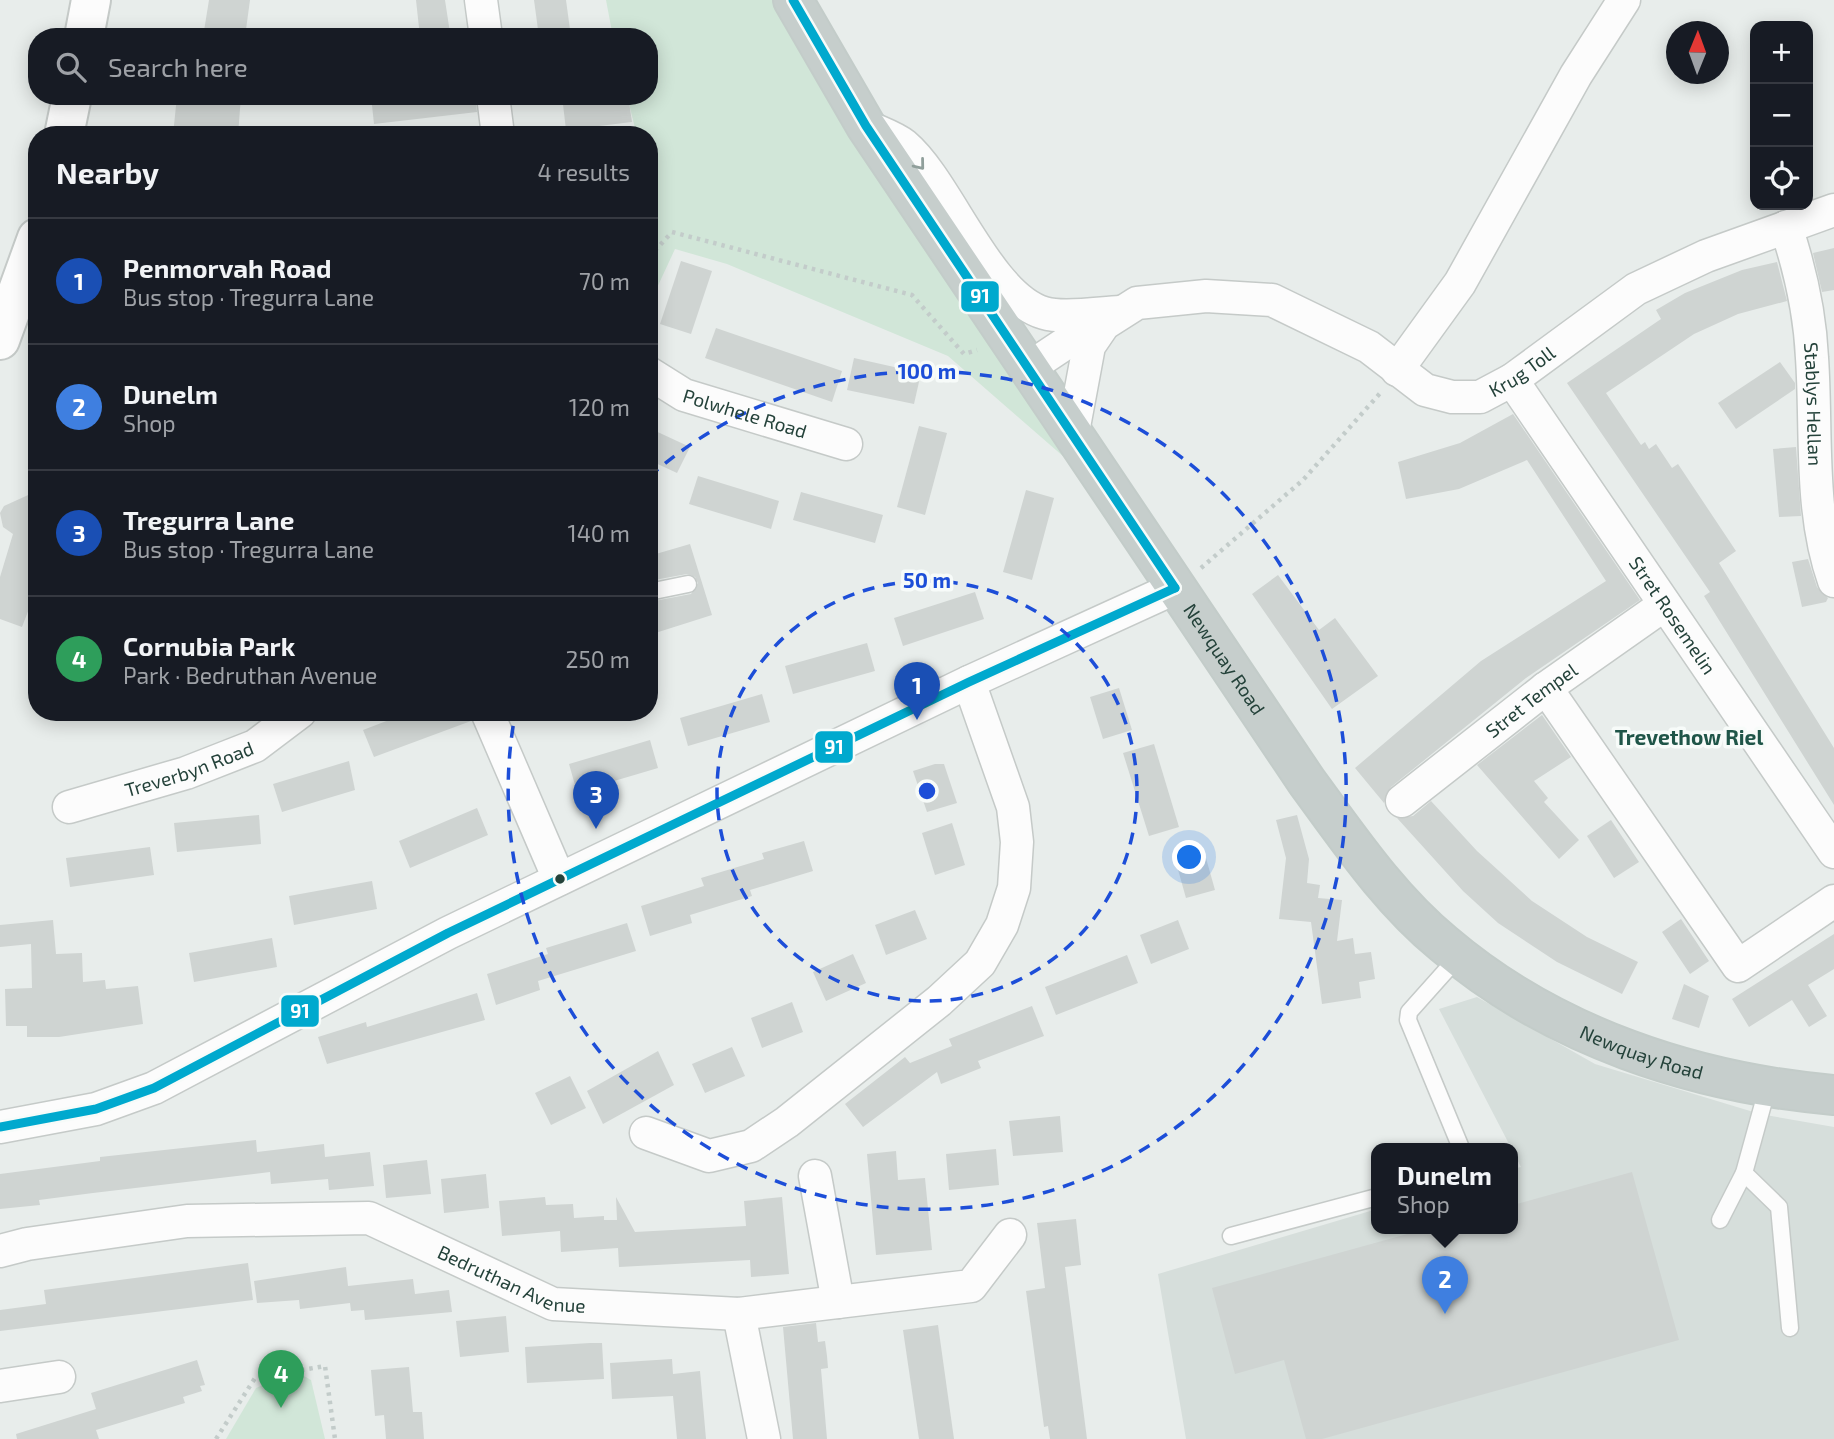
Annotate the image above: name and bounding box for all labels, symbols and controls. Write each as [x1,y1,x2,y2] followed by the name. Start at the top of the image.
[1666,21,1729,84] north arrow
[1750,21,1813,210] map controls
[1750,21,1813,84] button: +
[28,28,658,105] search box
[52,48,90,86] icon: search
[108,51,248,82] text: Search here
[1750,84,1813,147] button: −
[1750,147,1813,210] button: locate
[56,154,159,190] text: Nearby
[912,156,924,169] one-way arrow
[538,158,630,186] text: 4 results
[123,252,332,283] text: Penmorvah Road
[74,267,84,295] text: 1
[579,267,630,295] text: 70 m
[960,280,1000,313] line badge: 91
[123,283,374,311] text: Bus stop · Tregurra Lane
[970,284,990,307] text: 91
[1484,340,1559,401] street label: Krug Toll
[1800,341,1827,466] street label: Stablys Hellan
[898,358,956,383] text: 100 m
[123,378,218,409] text: Dunelm
[680,383,810,443] street label: Polwhele Road
[72,393,86,421] text: 2
[569,393,630,421] text: 120 m
[123,409,176,437] text: Shop
[123,504,294,535] text: Tregurra Lane
[72,519,86,547] text: 3
[568,519,630,547] text: 140 m
[123,535,374,563] text: Bus stop · Tregurra Lane
[1625,552,1721,678] street label: Stret Rosemelin
[903,567,951,592] text: 50 m
[1179,599,1270,719] street label: Newquay Road
[123,630,295,661] text: Cornubia Park
[72,645,86,673] text: 4
[566,645,630,673] text: 250 m
[1481,658,1582,742] street label: Stret Tempel
[123,661,377,689] text: Park · Bedruthan Avenue
[894,662,940,720] pin: 1
[1615,724,1763,749] district label: Trevethow Riel
[814,730,854,764] line badge: 91
[824,735,844,758] text: 91
[122,736,257,801] street label: Treverbyn Road
[573,771,619,829] pin: 3
[915,779,939,803] centre of rings
[1172,840,1206,874] your location
[553,872,567,886] unlabelled marker
[280,994,320,1028] line badge: 91
[290,999,310,1022] text: 91
[1577,1020,1706,1084] street label: Newquay Road
[1371,1143,1518,1234] popup
[1397,1159,1492,1190] text: Dunelm
[1397,1190,1450,1218] text: Shop
[434,1240,586,1317] street label: Bedruthan Avenue
[1422,1256,1468,1314] pin: 2
[258,1350,304,1408] pin: 4

